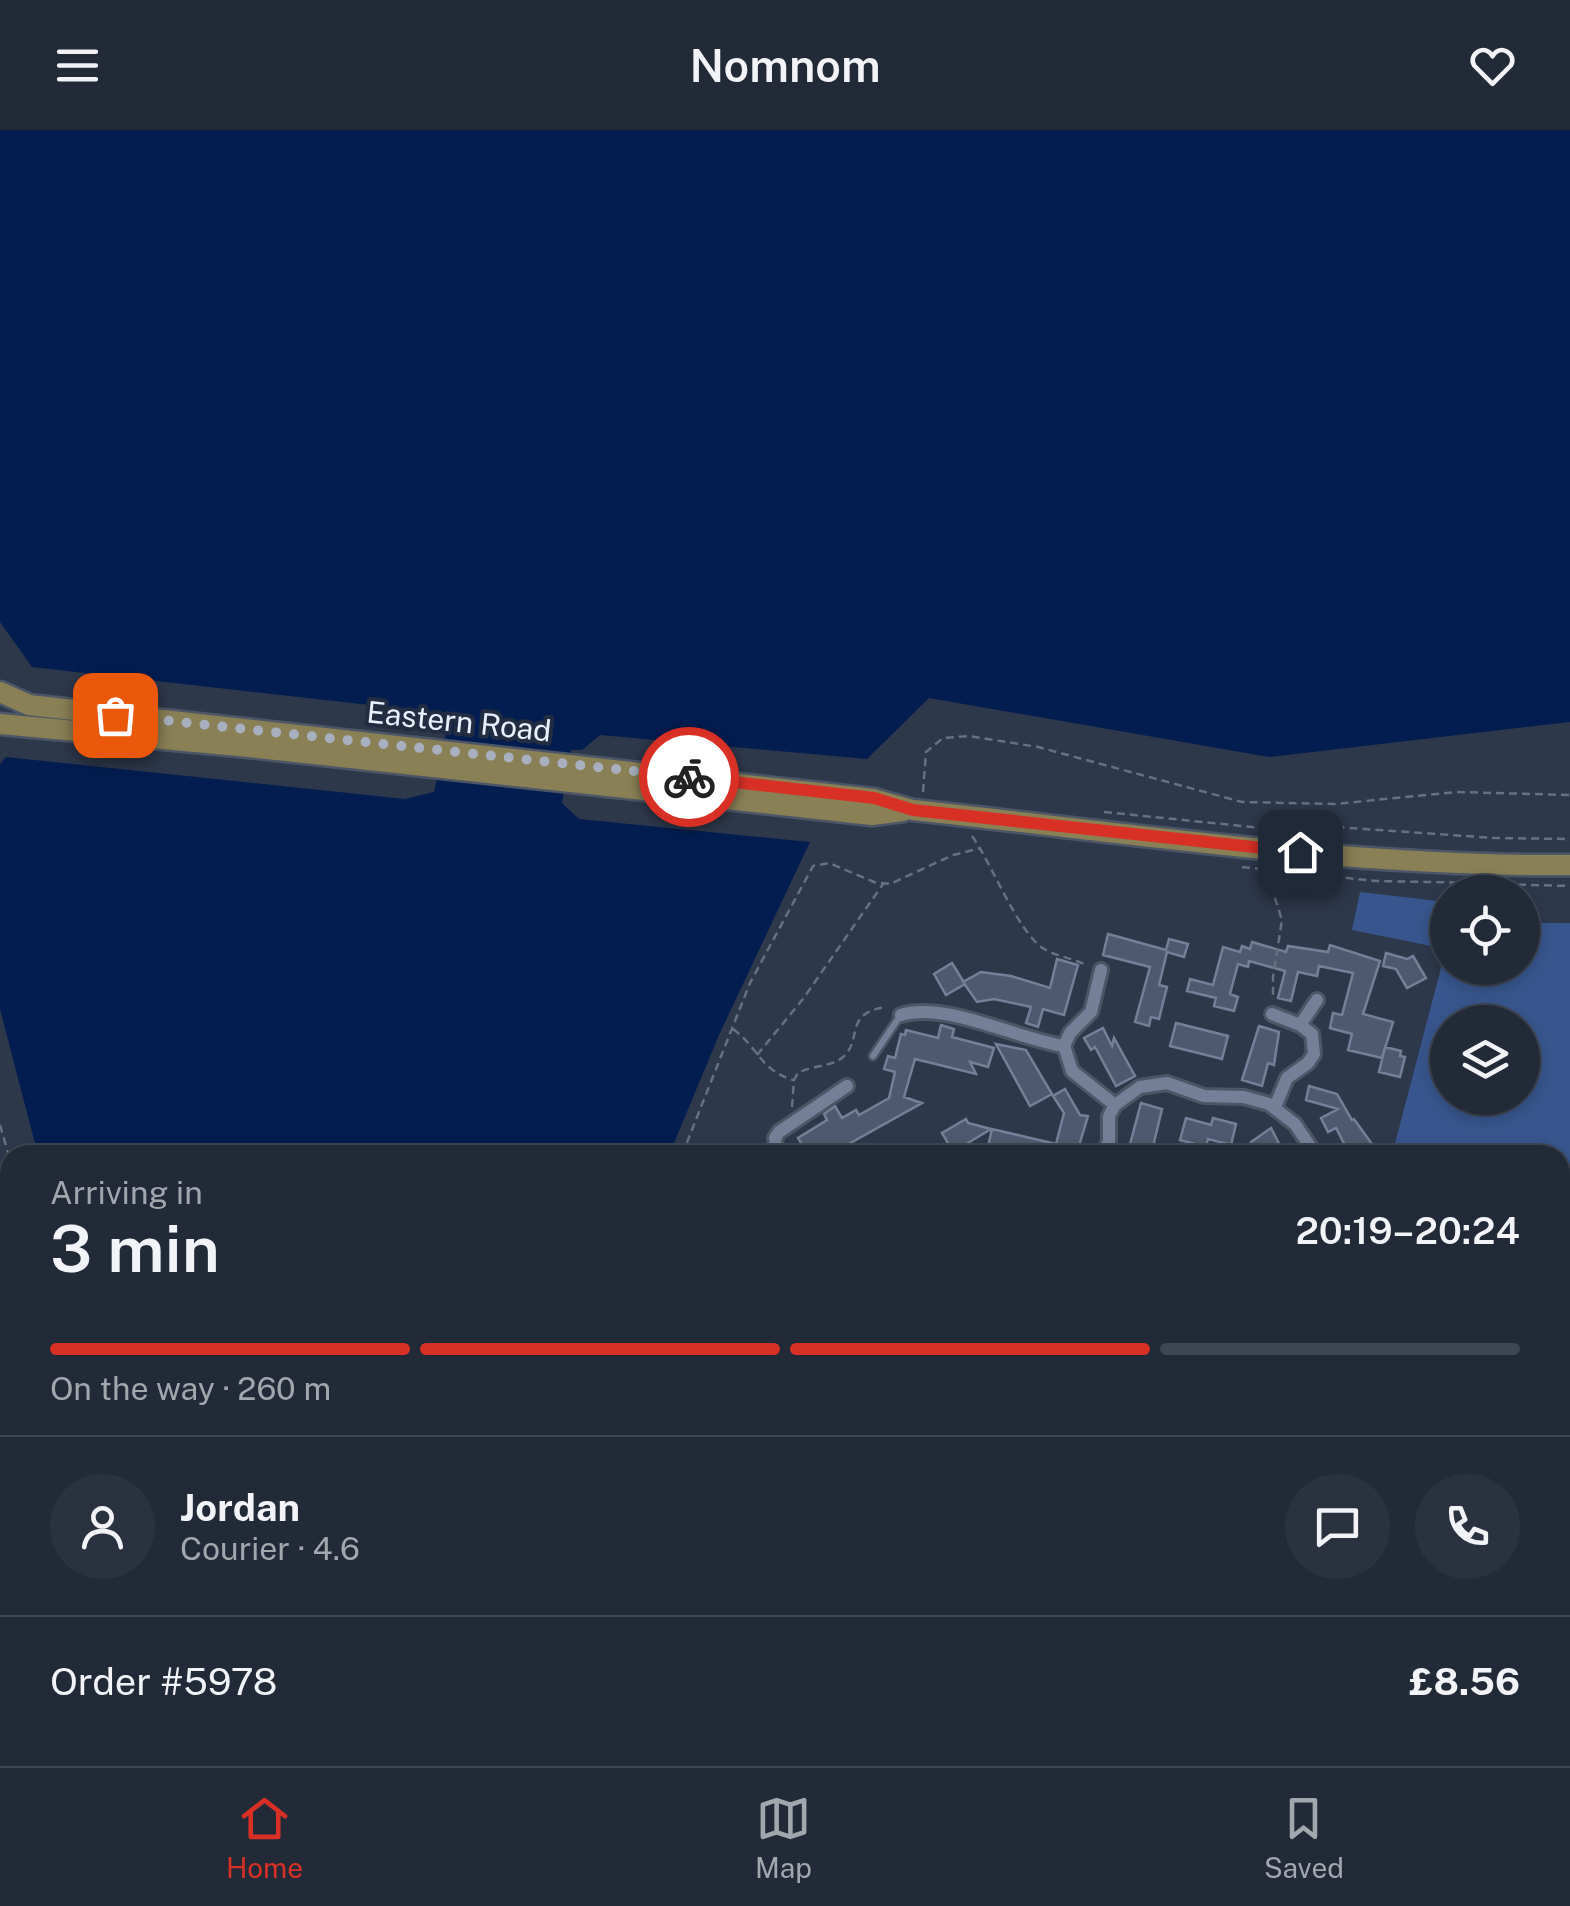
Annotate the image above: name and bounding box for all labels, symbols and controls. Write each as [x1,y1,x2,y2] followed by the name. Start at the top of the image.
[50,38,105,93] icon: menu
[1465,38,1520,93] icon: heart
[689,39,881,92] text: Nomnom
[73,673,158,758] pin
[88,688,143,743] icon: bag
[365,693,553,749] street label: Eastern Road
[639,727,739,827] courier
[662,750,717,805] icon: bike
[1258,810,1343,895] pin
[1273,825,1328,880] icon: home
[1430,875,1540,1115] map controls
[1430,875,1540,985] button: locate
[1430,1005,1540,1115] button: layers
[50,1174,203,1211] text: Arriving in
[1295,1208,1520,1253] text: 20:19–20:24
[50,1210,220,1287] text: 3 min
[50,1370,331,1407] text: On the way · 260 m
[50,1474,155,1579] button: person
[1285,1474,1390,1579] button: chat
[1415,1474,1520,1579] button: phone
[180,1485,300,1530] text: Jordan
[180,1530,360,1567] text: Courier · 4.6
[50,1659,277,1704] text: Order #5978
[1409,1659,1520,1704] text: £8.56
[226,1791,303,1884] tab: Home
[755,1791,812,1884] tab: Map
[1264,1791,1344,1884] tab: Saved

